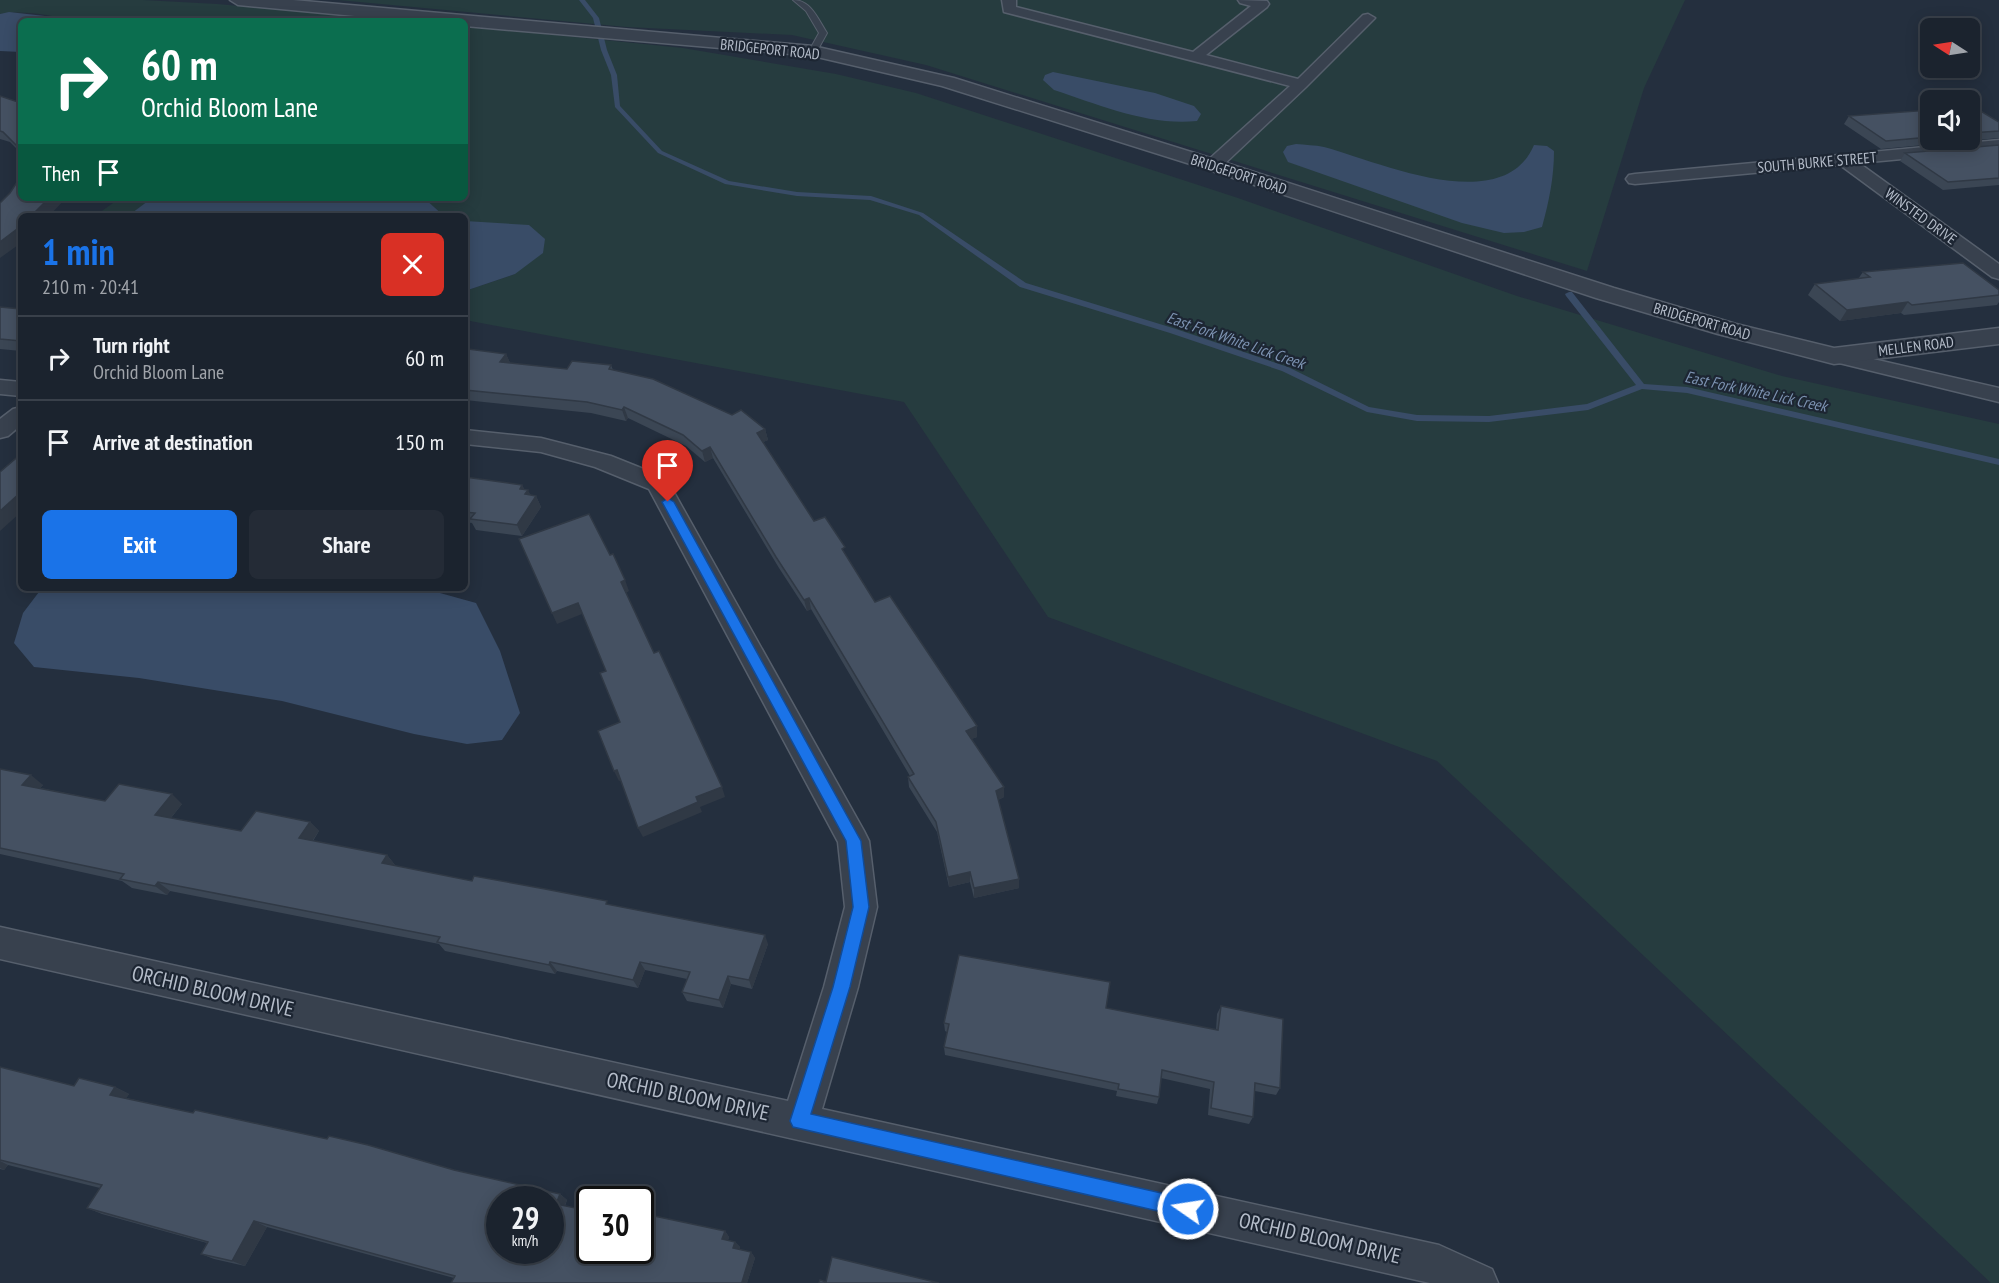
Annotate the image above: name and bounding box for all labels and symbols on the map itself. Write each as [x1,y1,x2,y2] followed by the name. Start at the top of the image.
[1920,18,1980,78] north arrow
[719,34,821,64] street label: BRIDGEPORT ROAD
[1757,147,1878,177] street label: SOUTH BURKE STREET
[1189,150,1290,198] street label: BRIDGEPORT ROAD
[1881,184,1961,248] street label: WINSTED DRIVE
[1651,298,1753,344] street label: BRIDGEPORT ROAD
[1164,307,1309,374] water label: East Fork White Lick Creek
[1877,332,1955,360] street label: MELLEN ROAD
[1683,366,1831,416] water label: East Fork White Lick Creek
[642,440,693,502] pin
[129,959,297,1023] street label: ORCHID BLOOM DRIVE
[604,1066,772,1126] street label: ORCHID BLOOM DRIVE
[1156,1177,1220,1241] position arrow
[576,1186,654,1264] speed limit sign: 30
[1236,1206,1404,1270] street label: ORCHID BLOOM DRIVE

